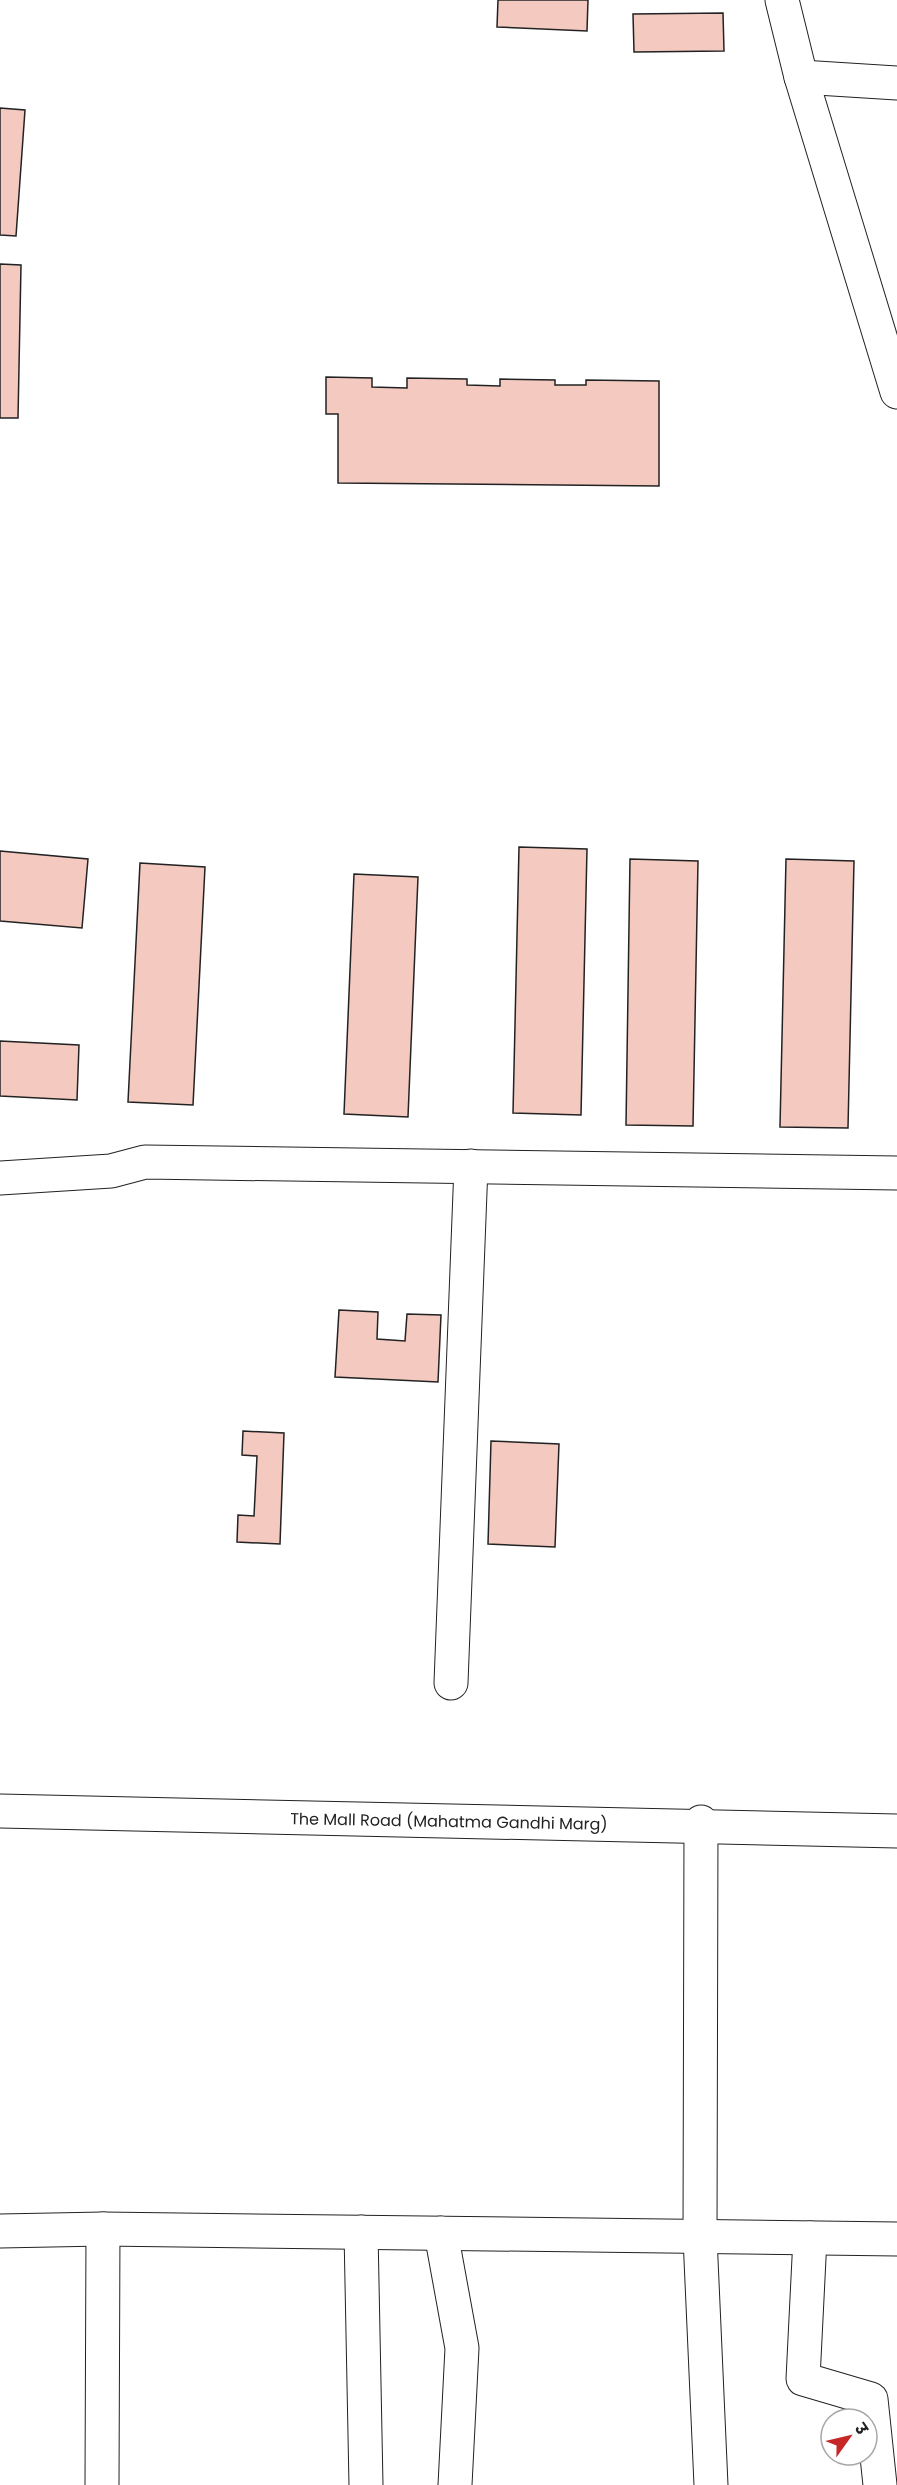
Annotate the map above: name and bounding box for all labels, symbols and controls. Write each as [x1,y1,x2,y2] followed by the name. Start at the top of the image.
[290,1807,608,1836] street label: The Mall Road (Mahatma Gandhi Marg)
[819,2407,879,2467] north arrow
[848,2418,874,2440] text: उ

